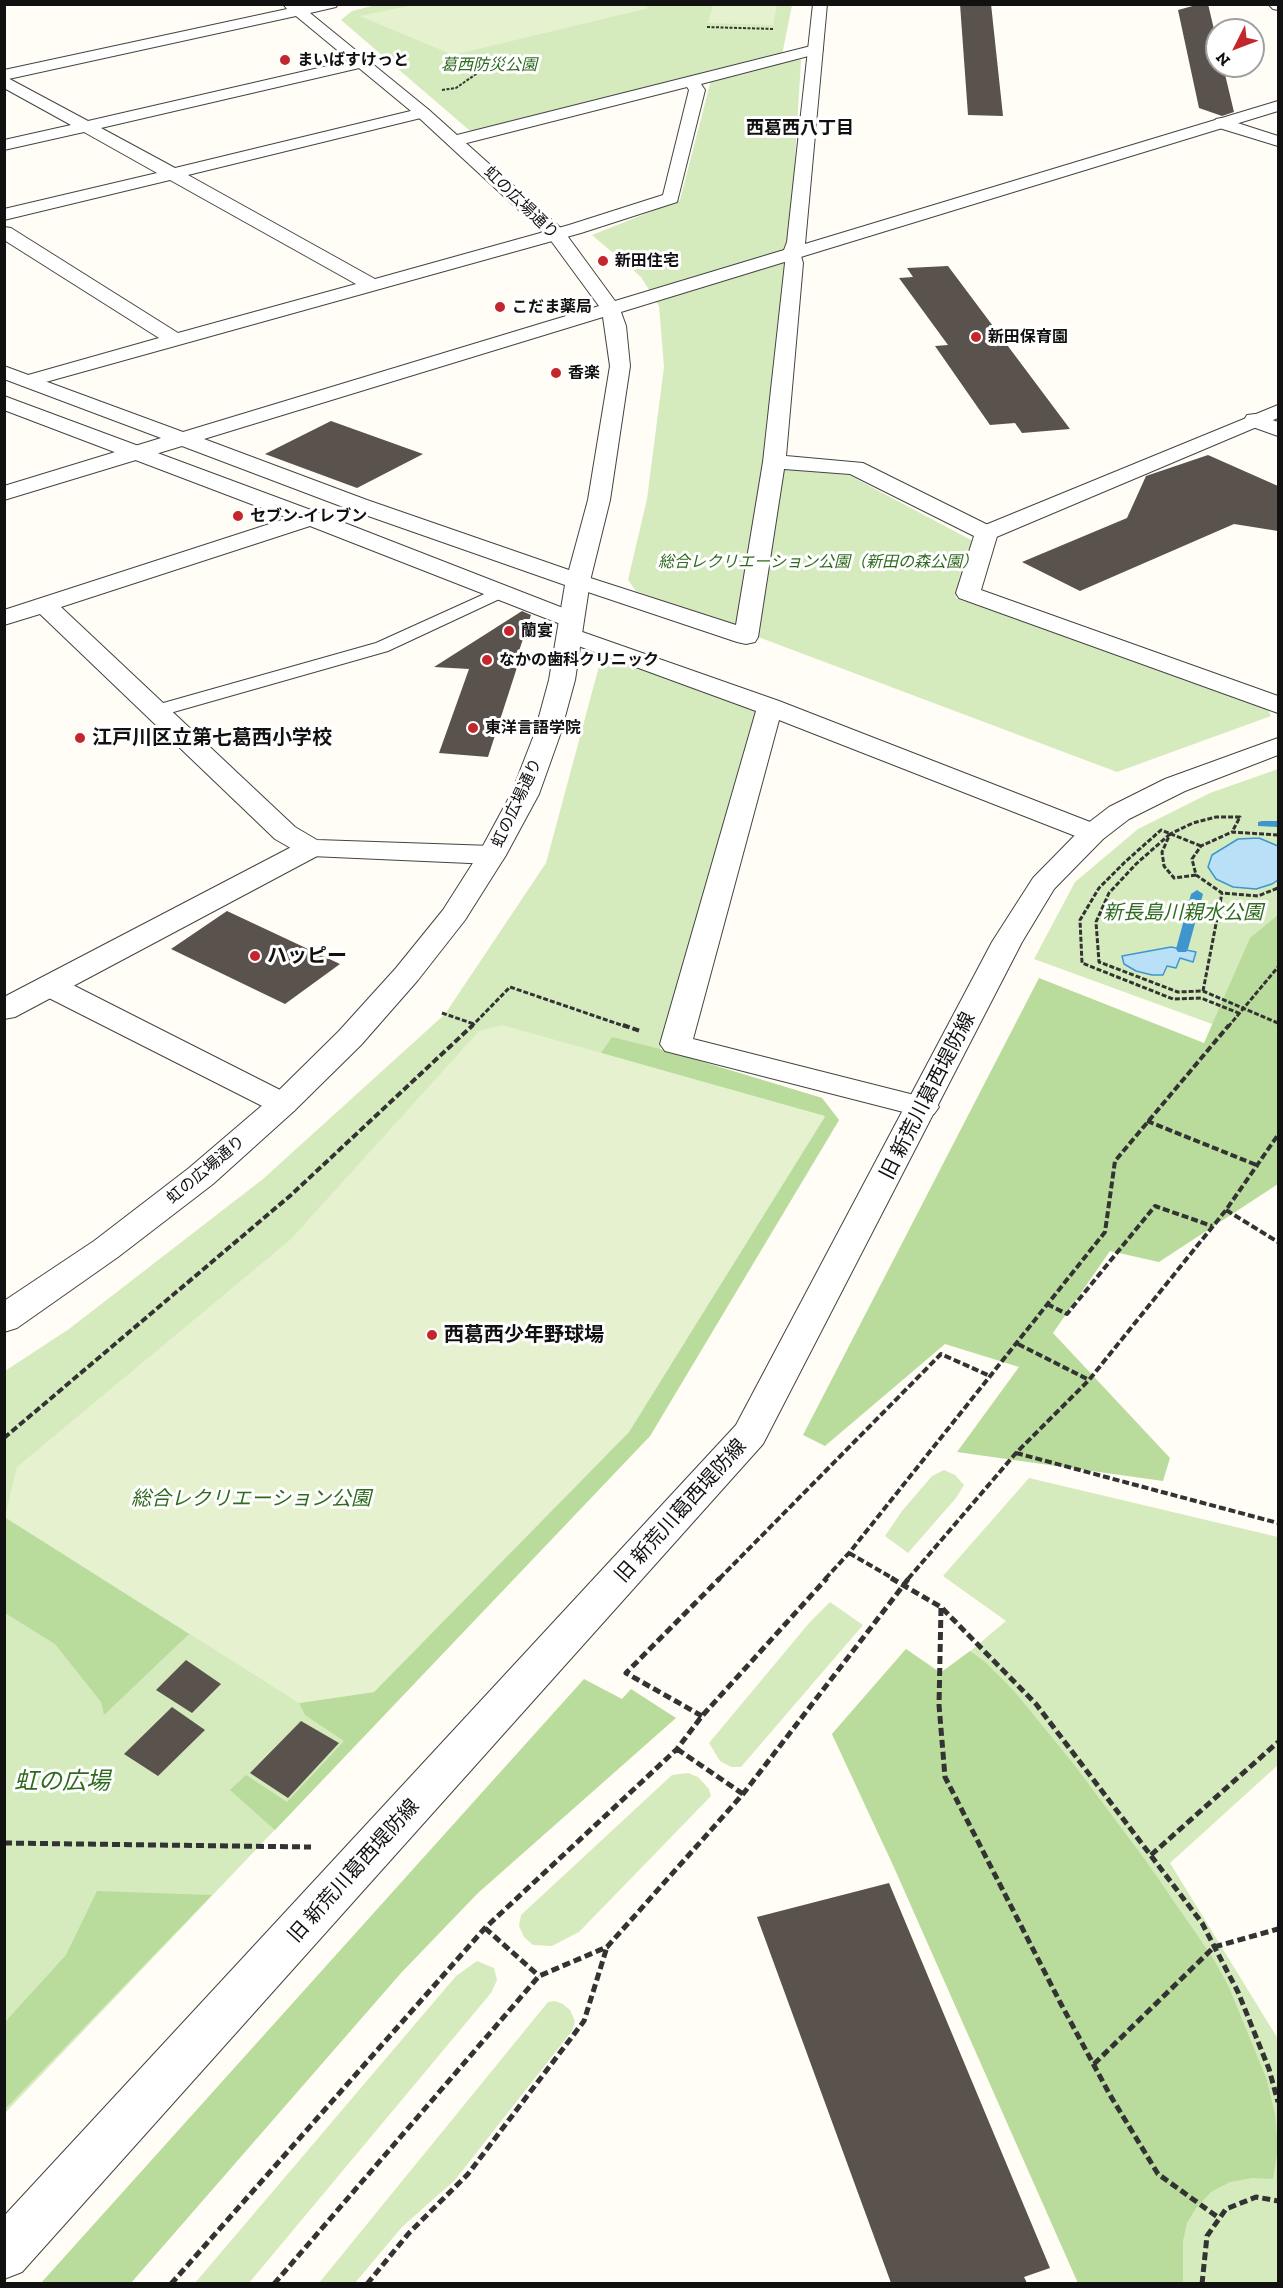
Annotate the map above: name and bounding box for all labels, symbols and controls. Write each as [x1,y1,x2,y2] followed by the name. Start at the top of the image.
[1205,18,1265,78] north arrow
[1212,48,1234,70] text: N
[297,50,409,70] place label: まいばすけっと
[278,53,292,67] marker: まいばすけっと
[441,55,537,75] park label: 葛西防災公園
[746,118,854,140] district label: 西葛西八丁目
[480,163,562,243] street label: 虹の広場通り
[615,251,679,271] place label: 新田住宅
[596,254,610,268] marker: 新田住宅
[512,297,592,317] place label: こだま薬局
[493,300,507,314] marker: こだま薬局
[988,327,1068,347] place label: 新田保育園
[969,330,983,344] marker: 新田保育園
[568,363,600,383] place label: 香楽
[549,366,563,380] marker: 香楽
[250,506,367,526] place label: セブン-イレブン
[231,509,245,523] marker: セブン-イレブン
[658,552,978,572] park label: 総合レクリエーション公園（新田の森公園）
[521,621,553,641] place label: 蘭宴
[502,624,516,638] marker: 蘭宴
[499,650,659,670] place label: なかの歯科クリニック
[480,653,494,667] marker: なかの歯科クリニック
[485,718,581,738] place label: 東洋言語学院
[466,721,480,735] marker: 東洋言語学院
[92,726,332,750] place label: 江戸川区立第七葛西小学校
[73,731,87,745] marker: 江戸川区立第七葛西小学校
[488,755,546,851] street label: 虹の広場通り
[1103,901,1263,925] park label: 新長島川親水公園
[267,944,347,968] place label: ハッピー
[248,949,262,963] marker: ハッピー
[875,1008,981,1184] street label: 旧 新荒川葛西堤防線
[163,1132,249,1208] street label: 虹の広場通り
[444,1323,604,1347] place label: 西葛西少年野球場
[425,1328,439,1342] marker: 西葛西少年野球場
[610,1434,752,1588] street label: 旧 新荒川葛西堤防線
[131,1487,371,1511] park label: 総合レクリエーション公園
[14,1768,110,1796] park label: 虹の広場
[283,1794,425,1948] street label: 旧 新荒川葛西堤防線

